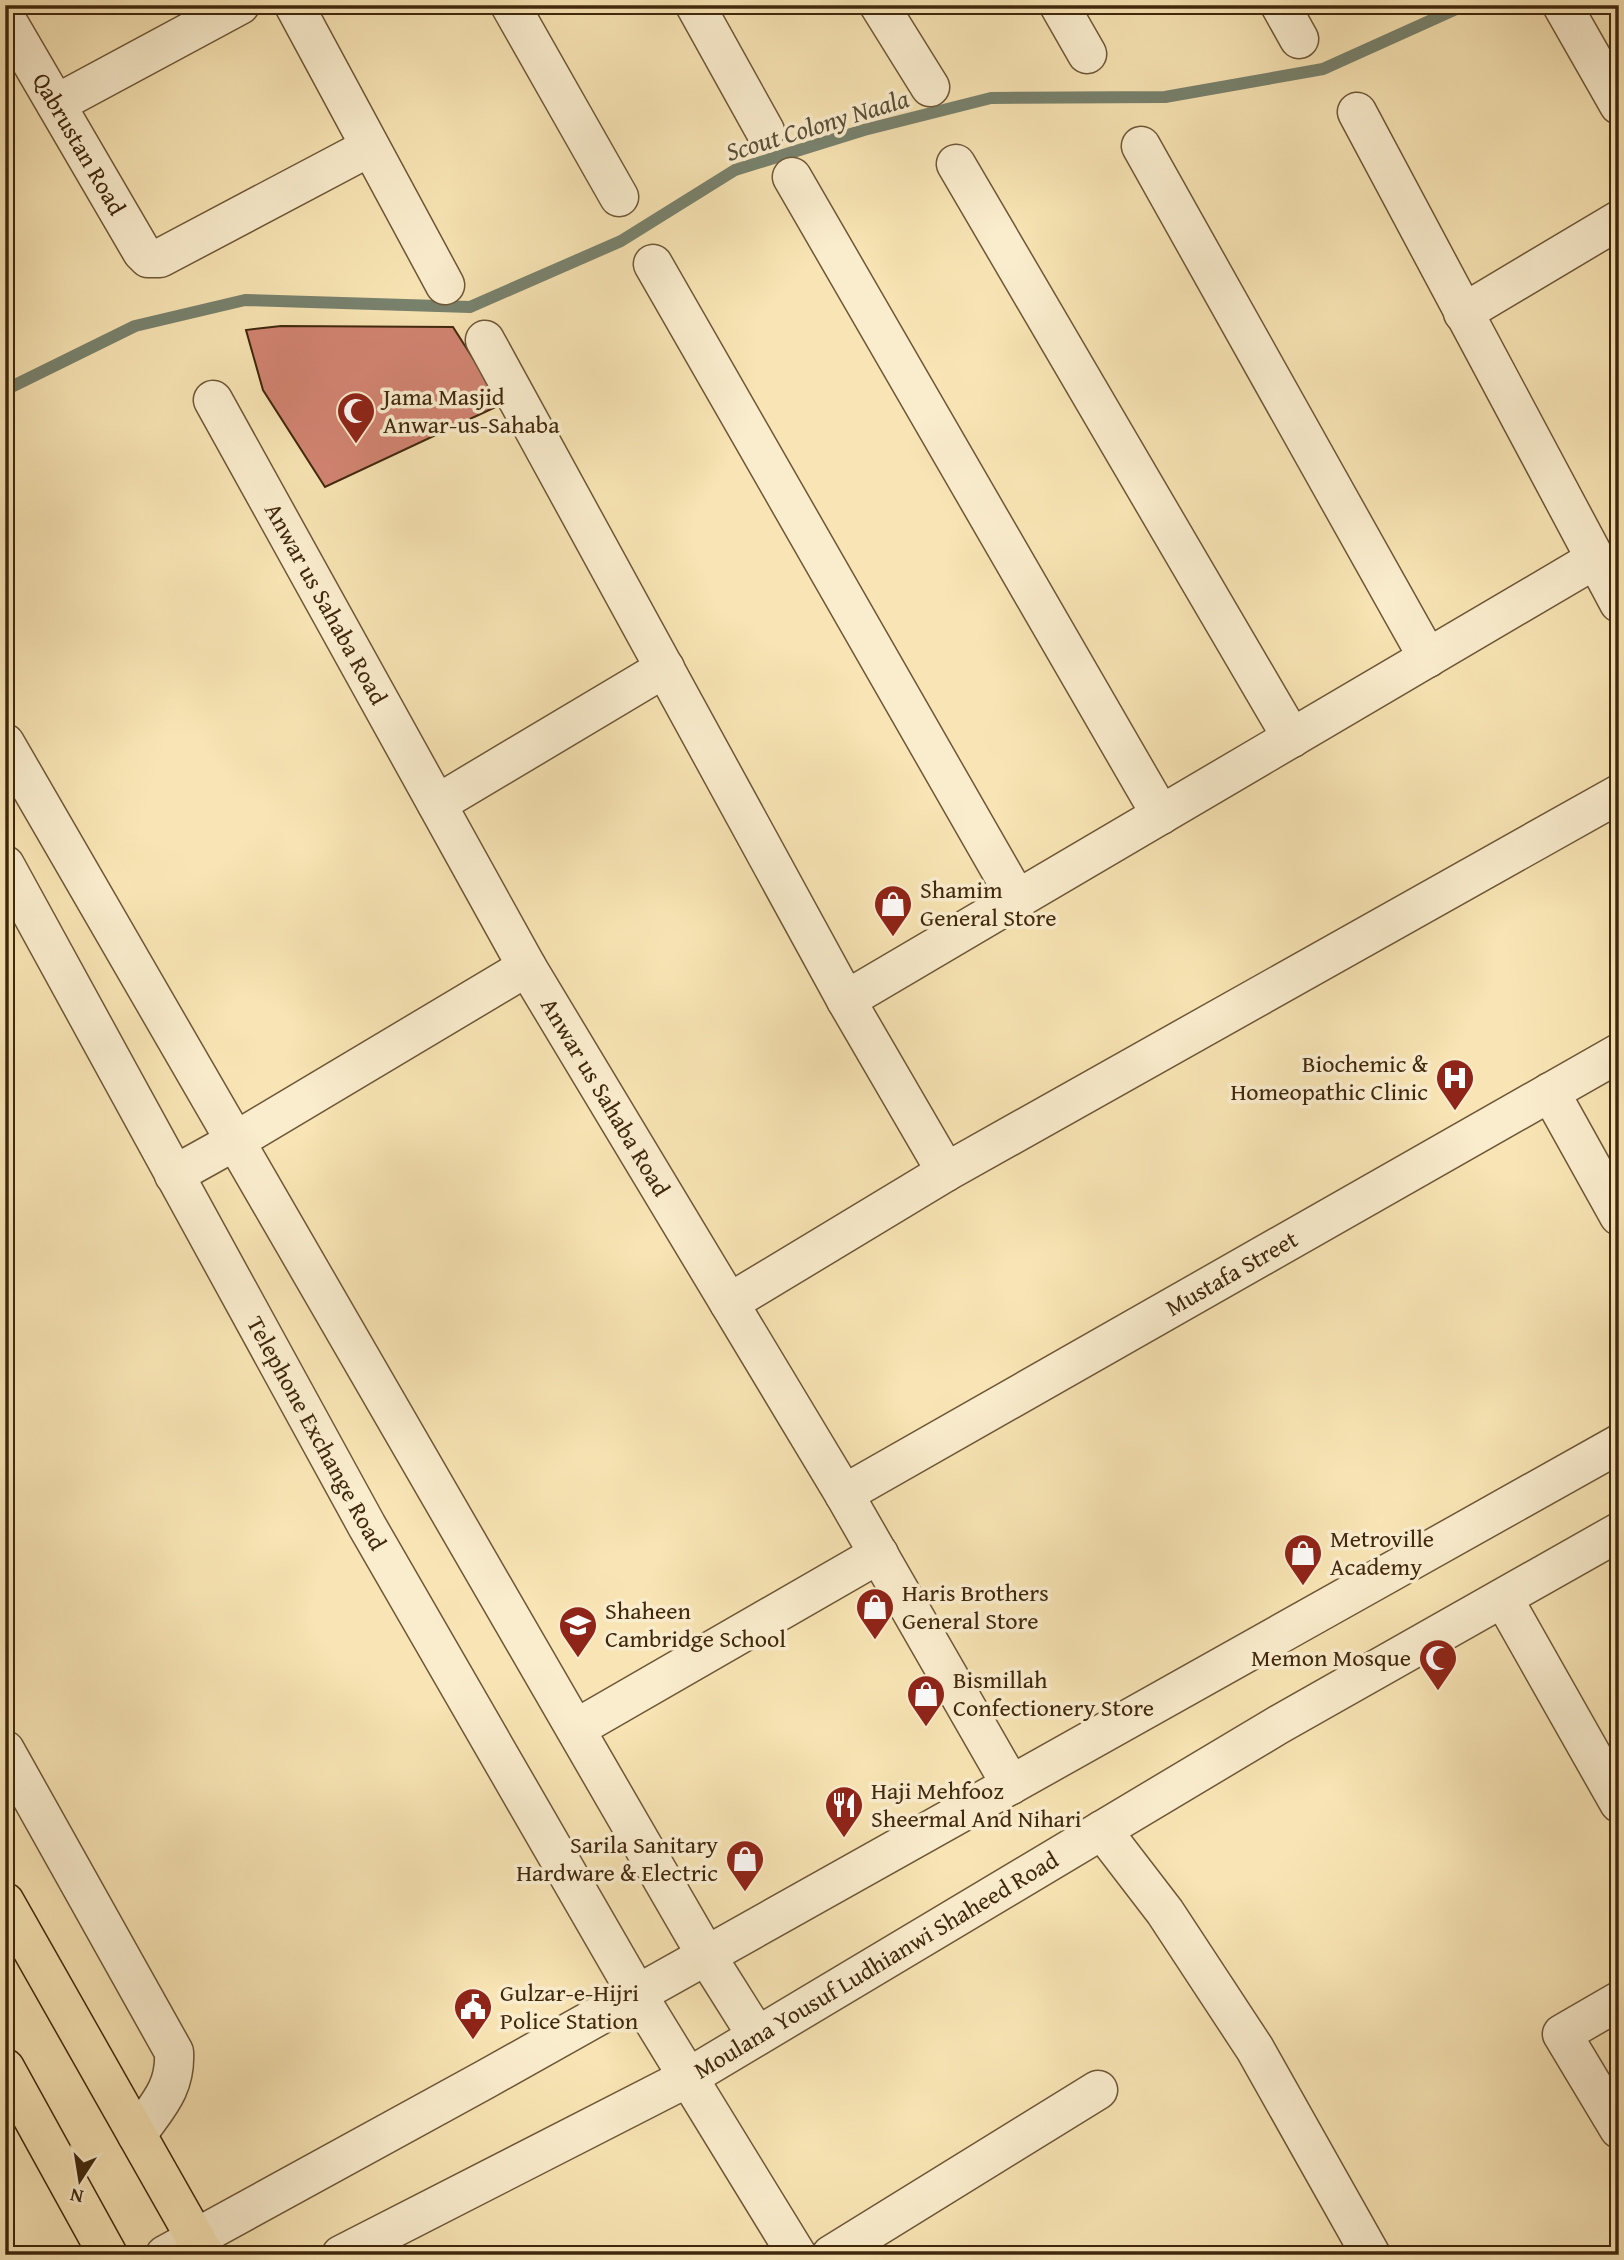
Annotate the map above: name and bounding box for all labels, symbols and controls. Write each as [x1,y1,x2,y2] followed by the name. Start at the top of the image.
[24,66,135,222] street label: Qabrustan Road
[720,78,913,171] water label: Scout Colony Naala
[380,379,560,442] place label: Jama Masjid Anwar-us-Sahaba
[335,390,377,445] mosque icon: Jama Masjid Anwar-us-Sahaba
[256,496,397,711] street label: Anwar us Sahaba Road
[920,872,1056,935] place label: Shamim General Store
[872,883,914,938] shop icon: Shamim General Store
[532,991,679,1203] street label: Anwar us Sahaba Road
[1230,1046,1429,1109] place label: Biochemic & Homeopathic Clinic
[1434,1057,1476,1112] hospital icon: Biochemic & Homeopathic Clinic
[1159,1221,1304,1325] street label: Mustafa Street
[238,1310,395,1557] street label: Telephone Exchange Road
[1330,1521,1434,1584] place label: Metroville Academy
[1282,1532,1324,1587] shop icon: Metroville Academy
[902,1575,1049,1638] place label: Haris Brothers General Store
[854,1586,896,1641] shop icon: Haris Brothers General Store
[605,1593,786,1656] place label: Shaheen Cambridge School
[557,1604,599,1659] school or university icon: Shaheen Cambridge School
[1417,1637,1459,1692] mosque icon: Memon Mosque
[1251,1640,1411,1675] place label: Memon Mosque
[953,1662,1154,1725] place label: Bismillah Confectionery Store
[905,1673,947,1728] shop icon: Bismillah Confectionery Store
[871,1773,1082,1836] place label: Haji Mehfooz Sheermal And Nihari
[823,1784,865,1839] restaurant icon: Haji Mehfooz Sheermal And Nihari
[516,1827,718,1890] place label: Sarila Sanitary Hardware & Electric
[724,1838,766,1893] shop icon: Sarila Sanitary Hardware & Electric
[687,1842,1065,2087] street label: Moulana Yousuf Ludhianwi Shaheed Road
[500,1975,639,2038] place label: Gulzar-e-Hijri Police Station
[452,1986,494,2041] public building icon: Gulzar-e-Hijri Police Station
[46,2144,116,2214] north arrow
[67,2182,86,2212] text: N

